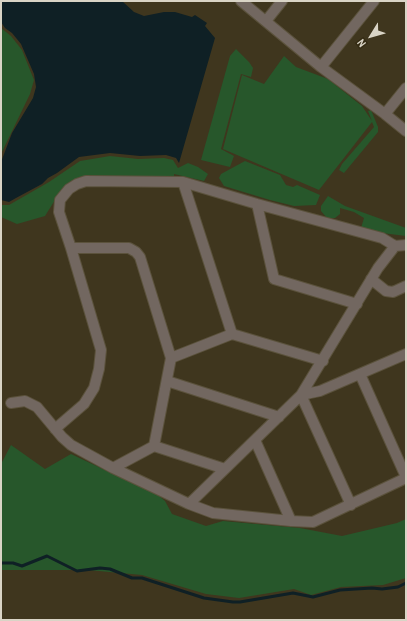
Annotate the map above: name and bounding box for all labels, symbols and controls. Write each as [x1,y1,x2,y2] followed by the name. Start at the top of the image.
[351,16,391,56] north arrow
[354,36,369,50] text: N

